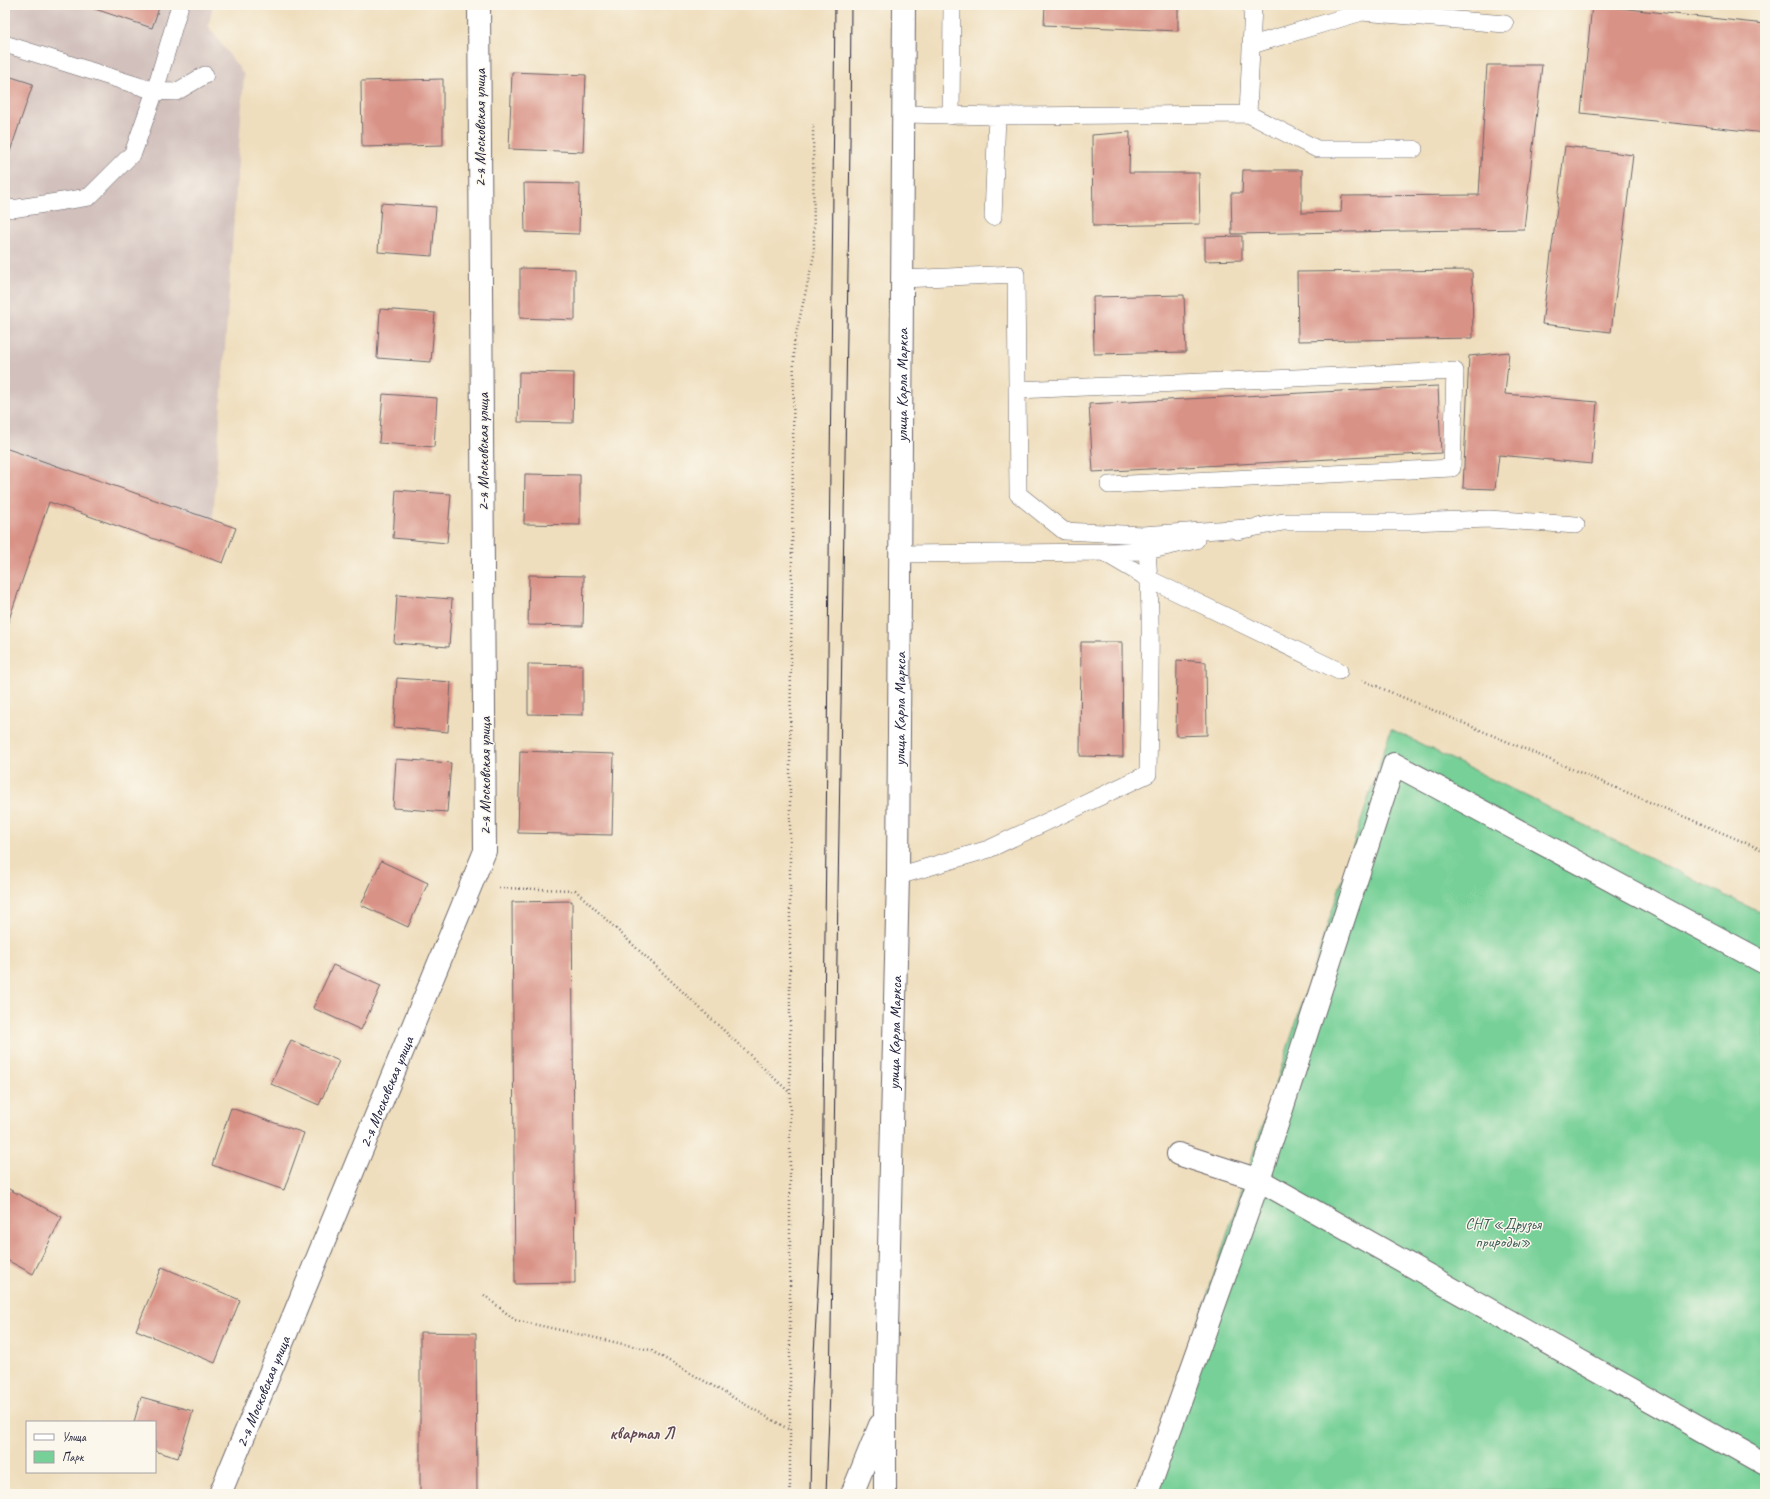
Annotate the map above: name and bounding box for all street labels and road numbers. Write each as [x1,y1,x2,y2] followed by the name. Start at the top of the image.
[470,67,490,187] street label: 2-я Московская улица
[892,327,913,443] street label: улица Карла Маркса
[473,391,493,511] street label: 2-я Московская улица
[890,651,911,767] street label: улица Карла Маркса
[475,715,495,835] street label: 2-я Московская улица
[884,975,907,1091] street label: улица Карла Маркса
[355,1032,419,1151] street label: 2-я Московская улица
[231,1332,296,1450] street label: 2-я Московская улица

